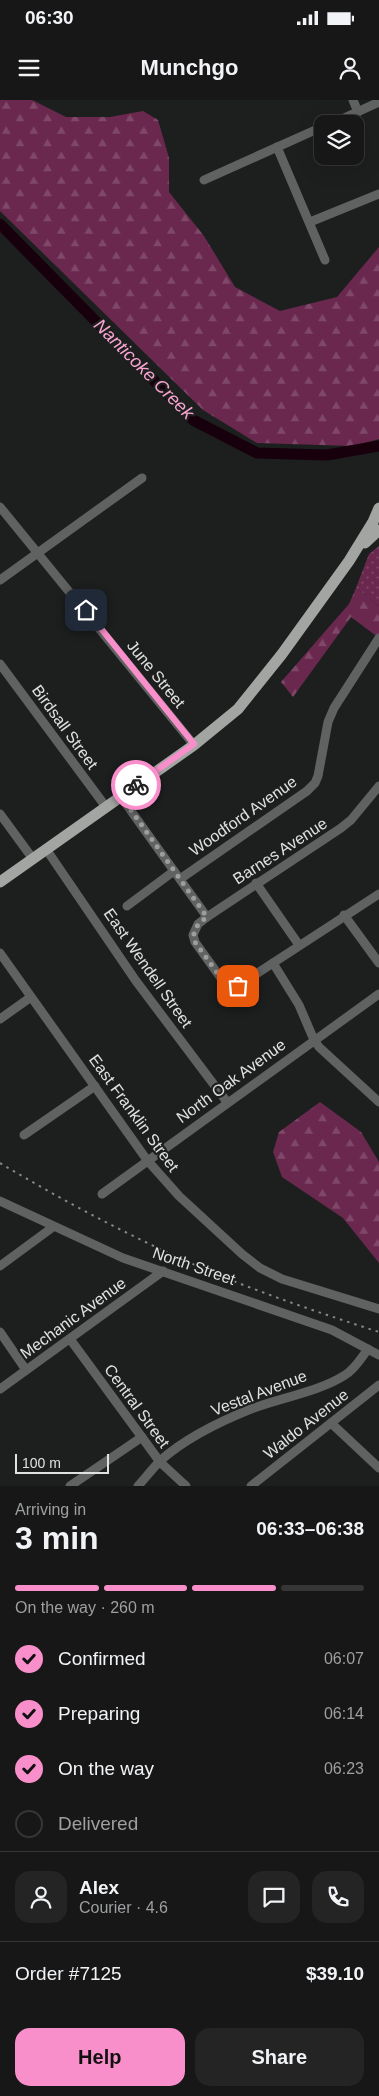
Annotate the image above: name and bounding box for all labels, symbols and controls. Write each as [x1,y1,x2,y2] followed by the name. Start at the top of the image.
[25,7,74,28] text: 06:30
[15,54,43,82] icon: menu
[336,54,364,82] icon: person
[141,55,238,80] text: Munchgo
[314,115,364,165] map controls
[314,115,364,165] button: layers
[90,315,199,424] water label: Nanticoke Creek
[65,589,107,631] pin
[72,596,100,624] icon: home
[124,637,189,712] street label: June Street
[29,682,101,773] street label: Birdsall Street
[111,760,161,810] courier
[122,771,150,799] icon: bike
[186,773,300,859] street label: Woodford Avenue
[230,814,330,888] street label: Barnes Avenue
[101,905,196,1031] street label: East Wendell Street
[217,965,259,1007] pin
[224,972,252,1000] icon: bag
[173,1036,289,1126] street label: North Oak Avenue
[86,1051,182,1175] street label: East Franklin Street
[150,1244,238,1288] street label: North Street
[17,1274,129,1362] street label: Mechanic Avenue
[101,1361,173,1451] street label: Central Street
[209,1367,309,1419] street label: Vestal Avenue
[260,1386,352,1462] street label: Waldo Avenue
[15,1451,109,1474] scale bar
[22,1455,61,1471] text: 100 m
[15,1501,86,1518] text: Arriving in
[256,1518,364,1539] text: 06:33–06:38
[15,1520,99,1556] text: 3 min
[15,1599,155,1616] text: On the way · 260 m
[15,1645,43,1673] icon: check
[58,1648,146,1669] text: Confirmed
[324,1650,364,1667] text: 06:07
[15,1700,43,1728] icon: check
[58,1703,140,1724] text: Preparing
[324,1705,364,1722] text: 06:14
[15,1755,43,1783] icon: check
[58,1758,154,1779] text: On the way
[324,1760,364,1777] text: 06:23
[58,1813,138,1834] text: Delivered
[15,1871,67,1923] button: person
[248,1871,300,1923] button: chat
[312,1871,364,1923] button: phone
[79,1877,119,1898] text: Alex
[79,1899,168,1916] text: Courier · 4.6
[15,1963,122,1984] text: Order #7125
[306,1963,364,1984] text: $39.10
[15,2028,185,2086] button: Help
[195,2028,364,2086] button: Share

